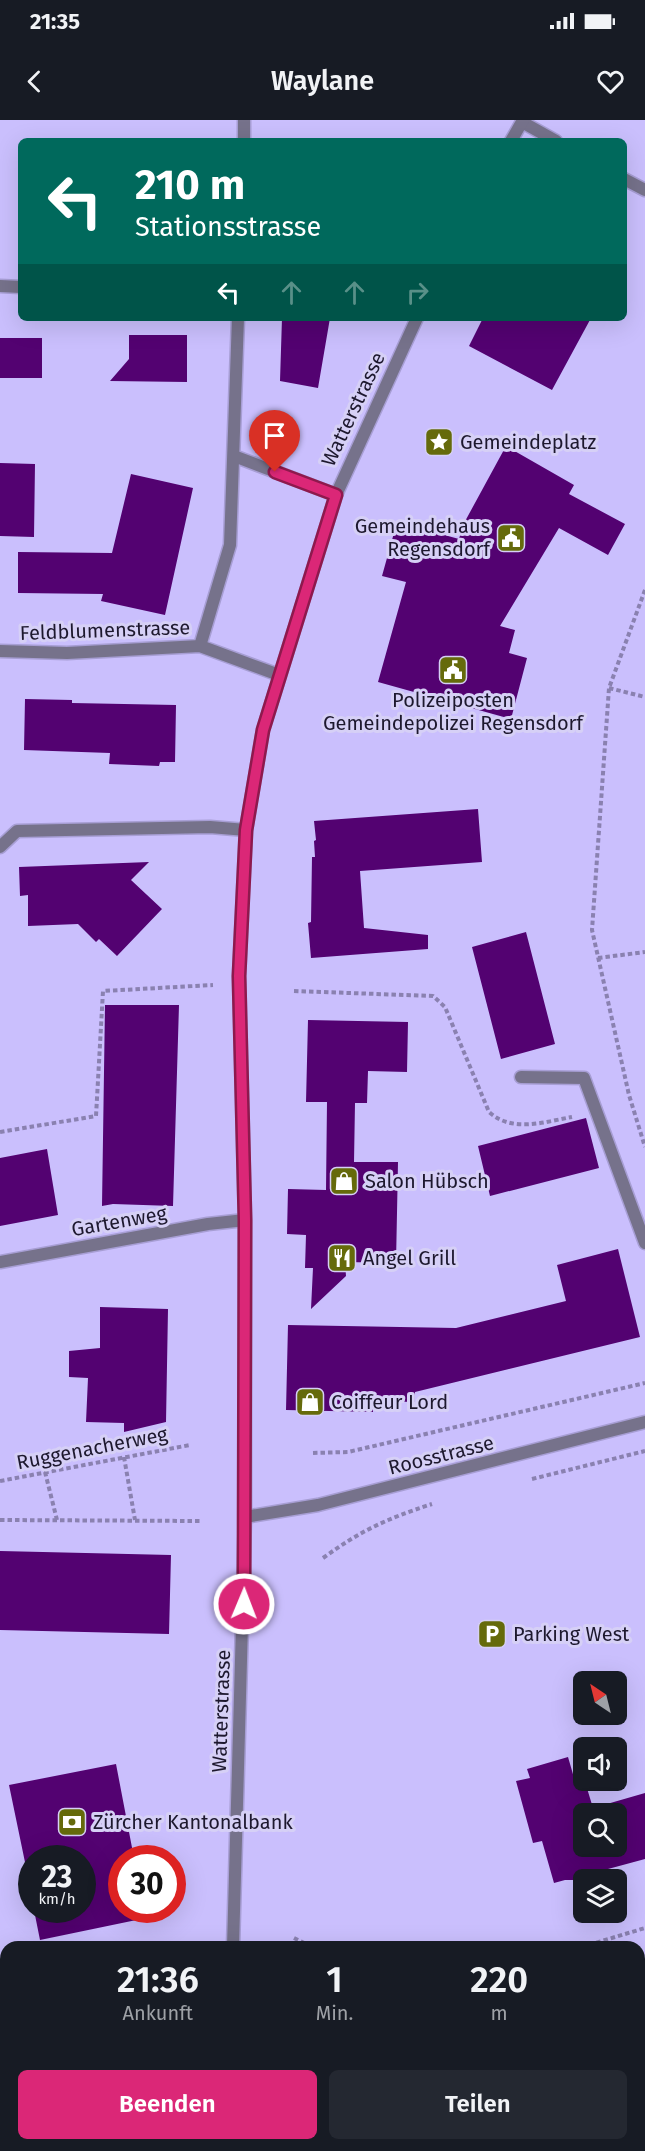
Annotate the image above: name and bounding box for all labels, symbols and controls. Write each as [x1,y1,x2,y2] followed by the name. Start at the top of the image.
[30,8,80,35] text: 21:35
[18,65,51,98] icon: back
[271,65,374,97] text: Waylane
[594,65,627,98] icon: heart
[135,160,245,210] text: 210 m
[36,162,114,240] icon: left
[135,211,321,243] text: Stationsstrasse
[212,276,245,309] icon: left
[275,276,308,309] icon: ahead
[338,276,371,309] icon: ahead
[401,276,434,309] icon: right
[316,348,390,470] street label: Watterstrasse
[249,410,300,472] pin
[258,419,291,452] icon: arrive
[423,426,455,458] place icon: Gemeindeplatz
[460,430,597,454] place label: Gemeindeplatz
[355,514,491,561] place label: Gemeindehaus Regensdorf
[495,522,527,554] public building icon: Gemeindehaus Regensdorf
[19,615,191,645] street label: Feldblumenstrasse
[437,654,469,686] public building icon: Polizeiposten Gemeindepolizei Regensdorf
[323,688,584,735] place label: Polizeiposten Gemeindepolizei Regensdorf
[328,1165,360,1197] shop icon: Salon Hübsch
[365,1169,489,1193] place label: Salon Hübsch
[69,1201,169,1241] street label: Gartenweg
[326,1242,358,1274] restaurant icon: Angel Grill
[363,1246,456,1270] place label: Angel Grill
[294,1386,326,1418] shop icon: Coiffeur Lord
[331,1390,448,1414] place label: Coiffeur Lord
[14,1421,170,1474] street label: Ruggenacherweg
[386,1430,496,1480] street label: Roosstrasse
[212,1572,276,1636] position arrow
[476,1618,508,1650] parking icon: Parking West
[513,1622,630,1646] place label: Parking West
[207,1649,235,1773] street label: Watterstrasse
[573,1671,627,1725] north arrow
[573,1671,627,1923] map controls
[573,1737,627,1791] button: sound
[573,1803,627,1857] button: search
[56,1806,88,1838] bank icon: Zürcher Kantonalbank
[93,1810,293,1834] place label: Zürcher Kantonalbank
[108,1845,186,1923] speed limit sign: 30
[42,1859,72,1895] text: 23
[573,1869,627,1923] button: layers
[38,1890,76,1908] text: km/h
[117,1958,199,2002] text: 21:36
[326,1958,343,2002] text: 1
[470,1958,528,2002] text: 220
[123,2001,193,2025] text: Ankunft
[316,2001,353,2025] text: Min.
[491,2001,508,2025] text: m
[18,2070,317,2139] button: Beenden
[329,2070,627,2139] button: Teilen

